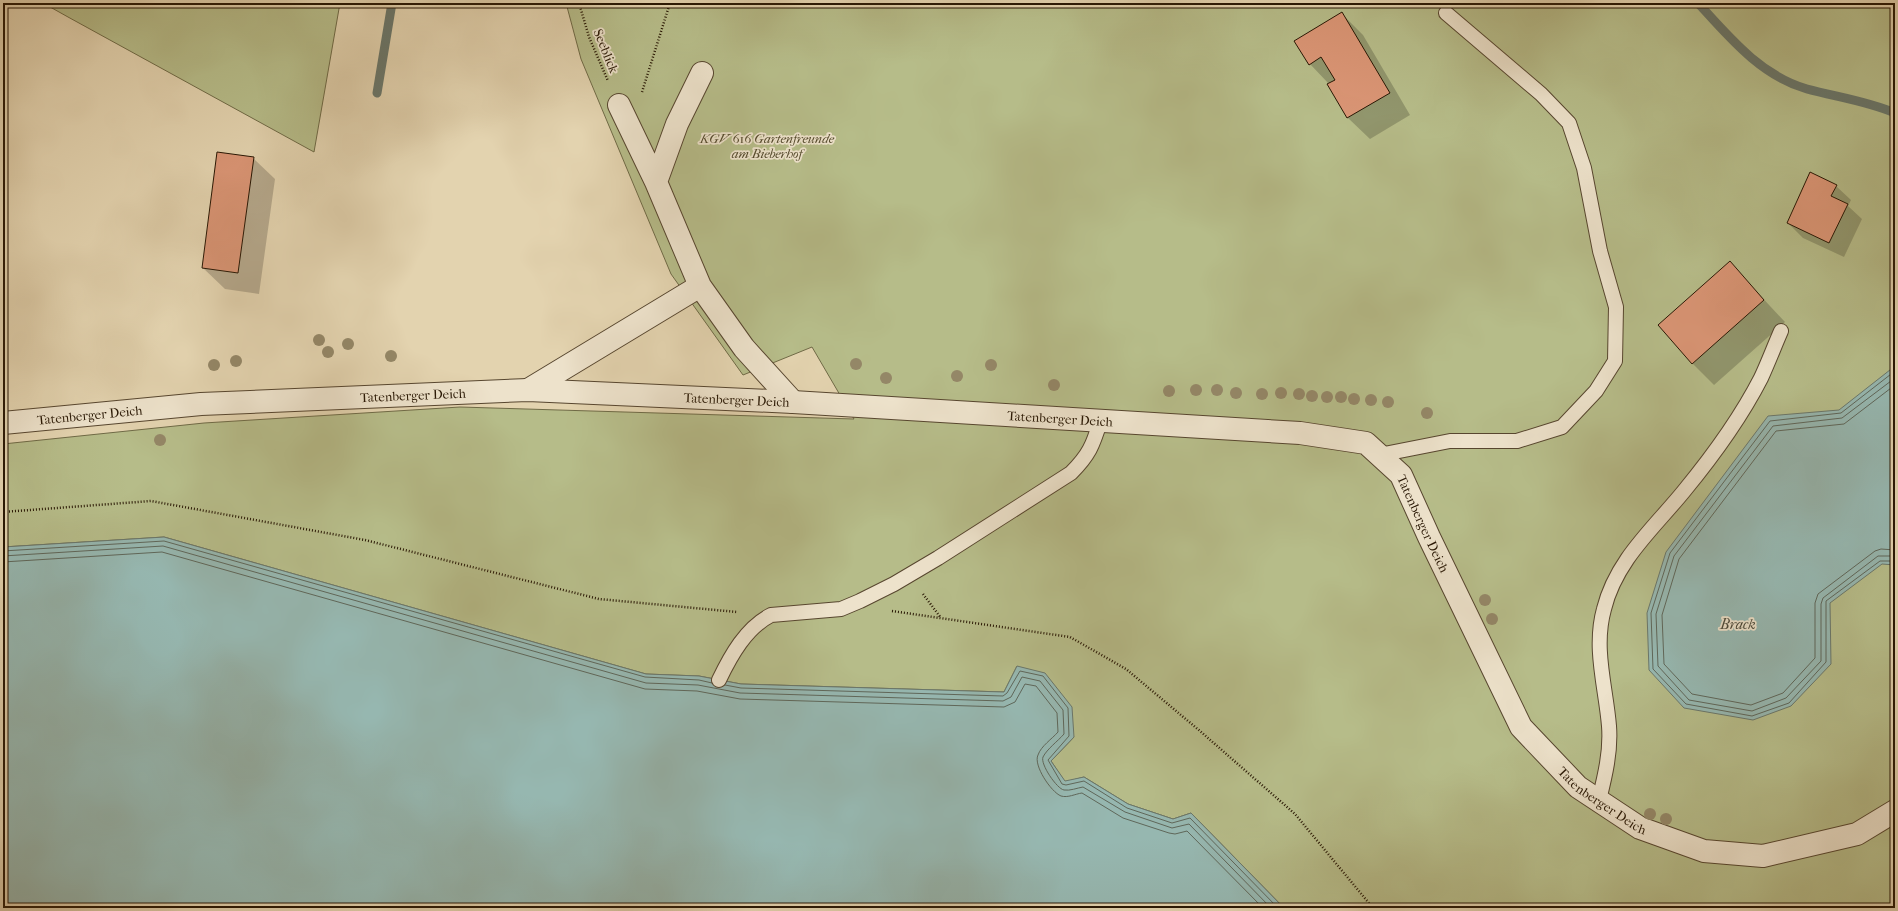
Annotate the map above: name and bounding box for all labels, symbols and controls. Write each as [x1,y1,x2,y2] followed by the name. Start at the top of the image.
[590,27,622,75] street label: Seeblick
[699,131,835,161] park label: KGV 616 Gartenfreunde am Bieberhof
[360,385,467,405] street label: Tatenberger Deich
[683,390,790,409] street label: Tatenberger Deich
[36,402,144,427] street label: Tatenberger Deich
[1007,408,1114,429] street label: Tatenberger Deich
[1394,472,1453,575] street label: Tatenberger Deich
[1719,616,1756,633] water label: Brack
[1555,763,1649,837] street label: Tatenberger Deich

